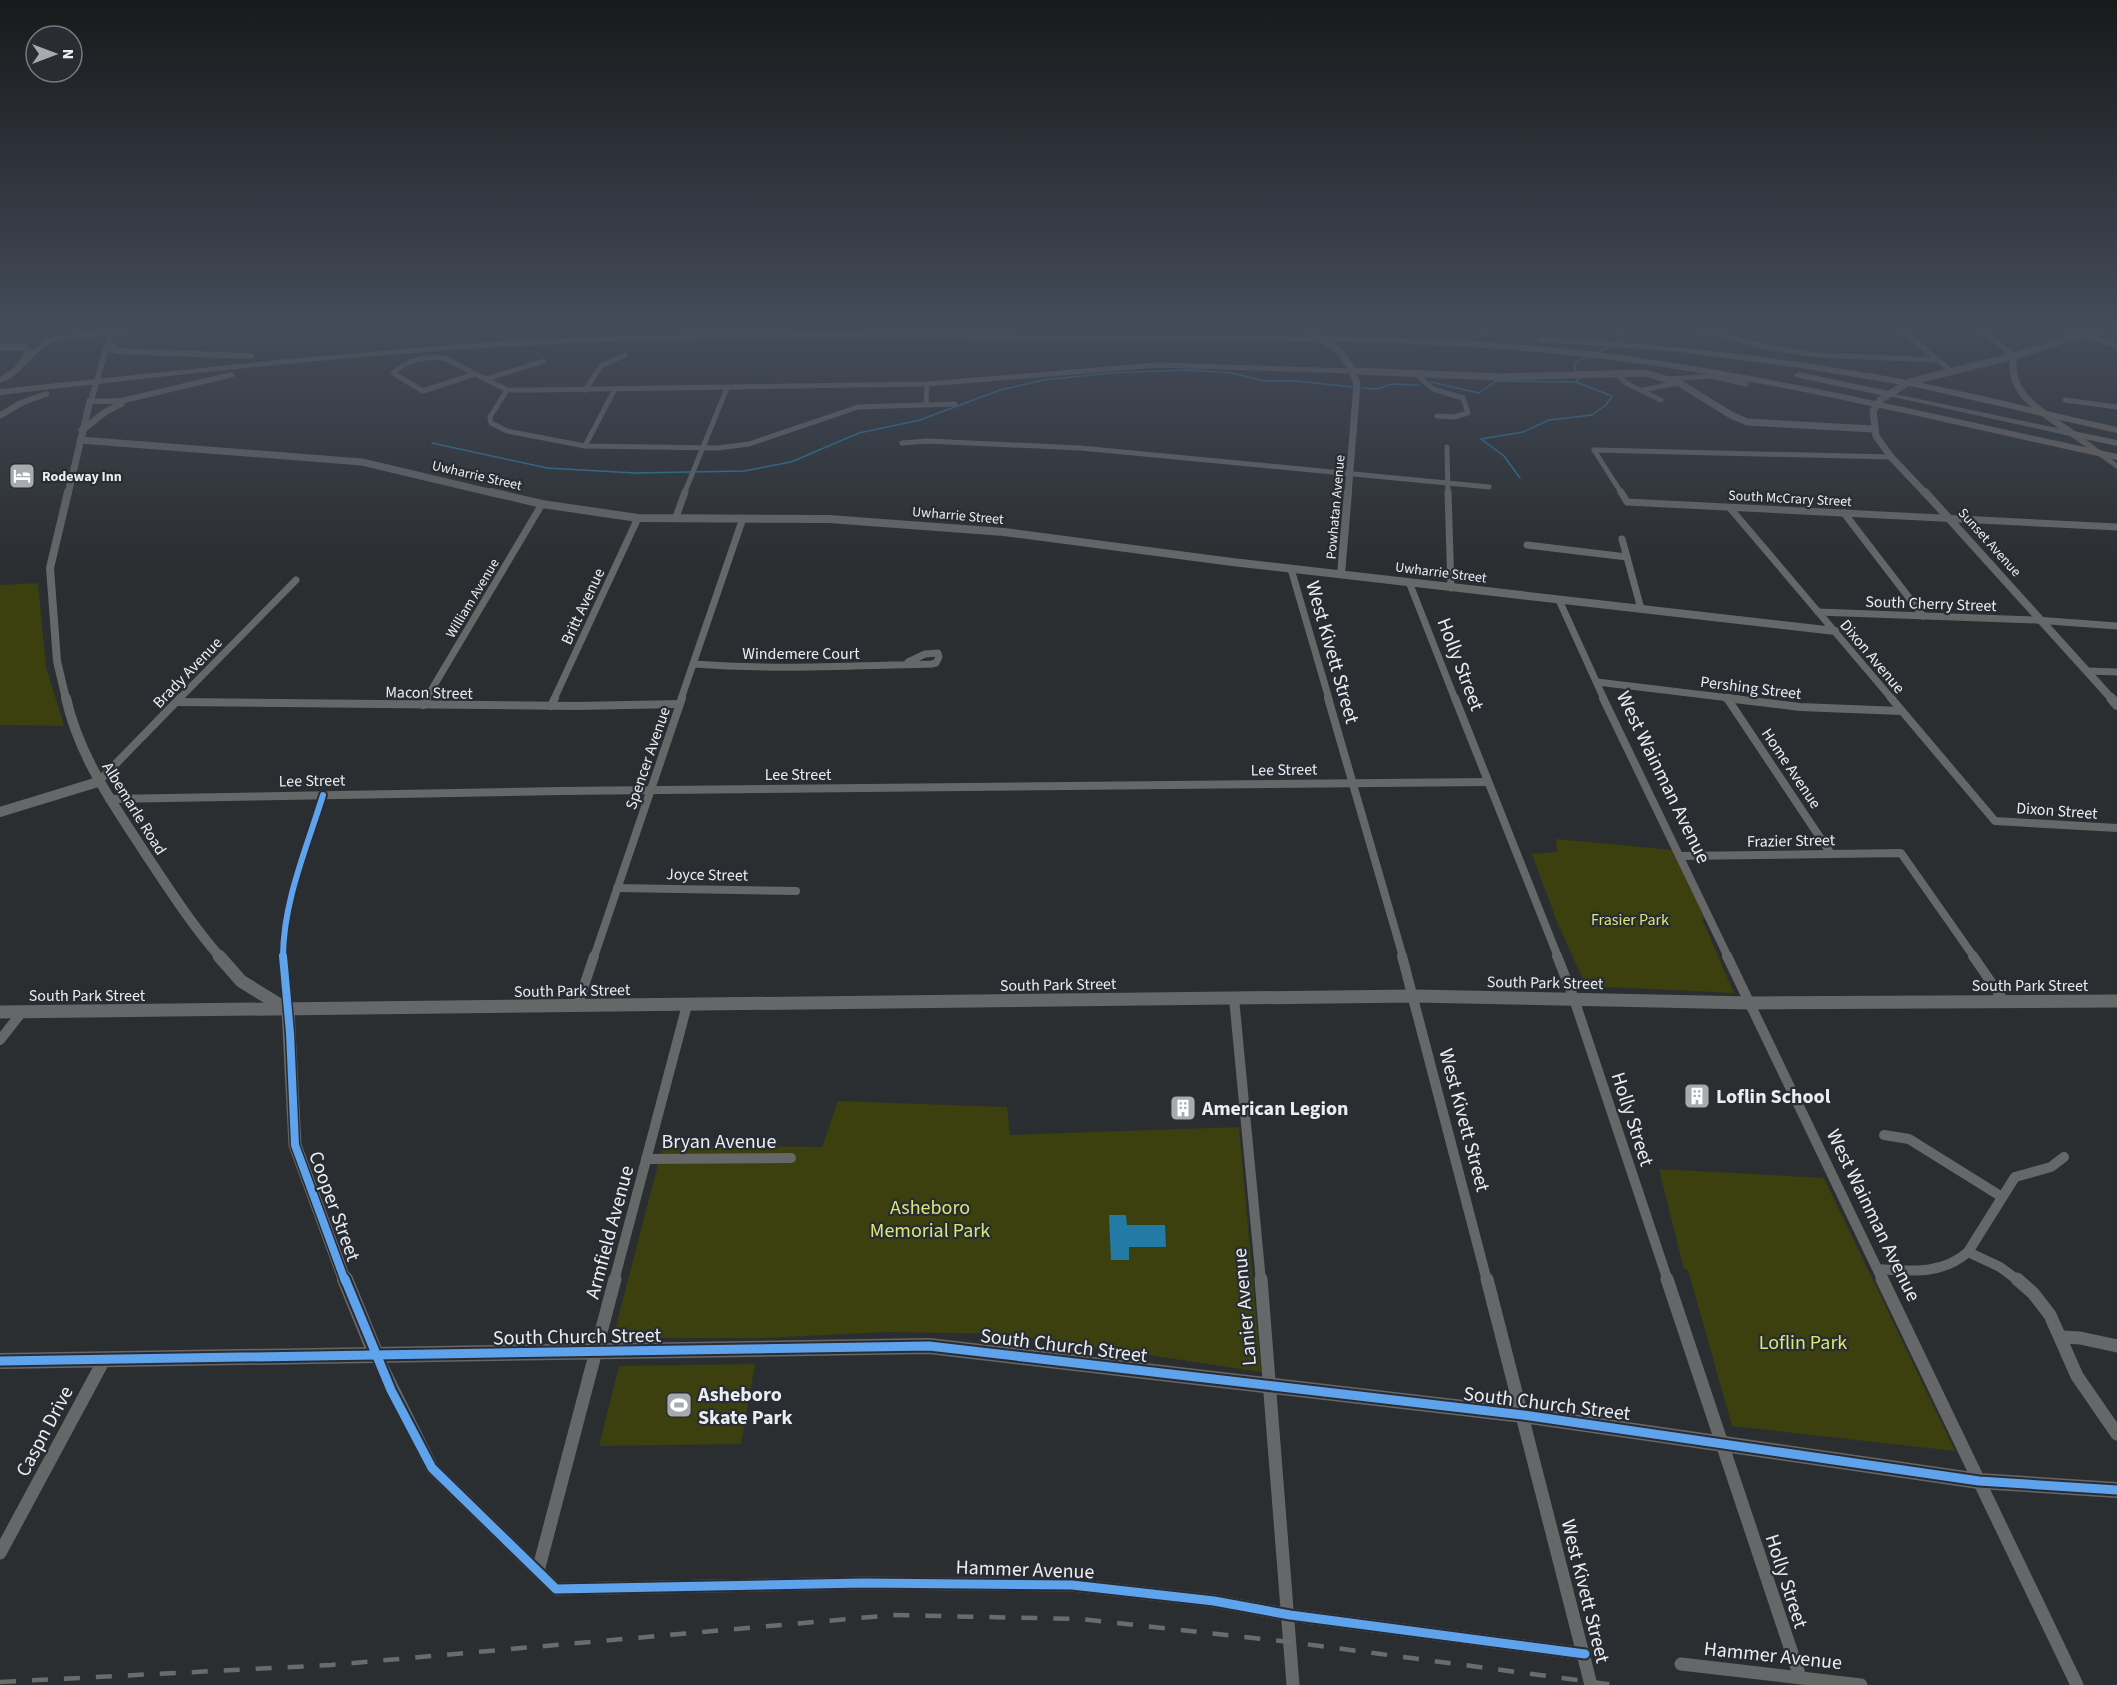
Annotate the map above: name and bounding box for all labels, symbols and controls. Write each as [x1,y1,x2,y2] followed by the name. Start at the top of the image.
[24,24,84,84] north arrow
[57,49,79,59] text: N
[1321,454,1351,560] street label: Powhatan Avenue
[430,456,524,496] street label: Uwharrie Street
[7,461,37,491] hotel icon: Rodeway Inn
[42,467,122,487] place label: Rodeway Inn
[1728,486,1852,512] street label: South McCrary Street
[911,502,1005,530] street label: Uwharrie Street
[1953,504,2026,581] street label: Sunset Avenue
[441,555,505,642] street label: William Avenue
[1394,557,1488,589] street label: Uwharrie Street
[556,565,610,648] street label: Britt Avenue
[1298,578,1366,727] street label: West Kivett Street
[1865,591,1998,617] street label: South Cherry Street
[1430,614,1491,715] street label: Holly Street
[1835,615,1910,698] street label: Dixon Avenue
[148,632,227,713] street label: Brady Avenue
[742,643,860,665] street label: Windemere Court
[1699,671,1803,705] street label: Pershing Street
[385,681,473,705] street label: Macon Street
[1609,686,1717,869] street label: West Wainman Avenue
[620,704,676,813] street label: Spencer Avenue
[1756,724,1826,813] street label: Home Avenue
[97,758,172,859] street label: Albemarle Road
[1250,758,1318,782] street label: Lee Street
[765,764,832,786] street label: Lee Street
[278,769,346,793] street label: Lee Street
[2016,797,2099,825] street label: Dixon Street
[1747,829,1836,853] street label: Frazier Street
[666,863,749,887] street label: Joyce Street
[1591,909,1669,931] park label: Frasier Park
[1487,971,1604,995] street label: South Park Street
[1000,973,1117,997] street label: South Park Street
[1972,975,2089,997] street label: South Park Street
[514,979,631,1003] street label: South Park Street
[29,985,146,1007] street label: South Park Street
[1431,1046,1497,1195] street label: West Kivett Street
[1604,1069,1661,1170] street label: Holly Street
[1682,1081,1712,1111] building icon: Loflin School
[1716,1083,1831,1111] place label: Loflin School
[1168,1093,1198,1123] building icon: American Legion
[1201,1095,1349,1123] place label: American Legion
[1819,1124,1927,1307] street label: West Wainman Avenue
[662,1128,776,1156] street label: Bryan Avenue
[301,1147,367,1265] street label: Cooper Street
[579,1162,641,1302] street label: Armfield Avenue
[870,1194,990,1245] park label: Asheboro Memorial Park
[1226,1247,1264,1367] street label: Lanier Avenue
[493,1322,662,1352] street label: South Church Street
[979,1322,1149,1370] street label: South Church Street
[1759,1329,1847,1357] park label: Loflin Park
[1462,1380,1632,1428] street label: South Church Street
[9,1381,81,1482] street label: Caspn Drive
[697,1381,792,1432] place label: Asheboro Skate Park
[664,1390,694,1420] sports icon: Asheboro Skate Park
[1554,1516,1616,1666] street label: West Kivett Street
[1758,1531,1815,1632] street label: Holly Street
[955,1554,1095,1586] street label: Hammer Avenue
[1702,1635,1843,1677] street label: Hammer Avenue

